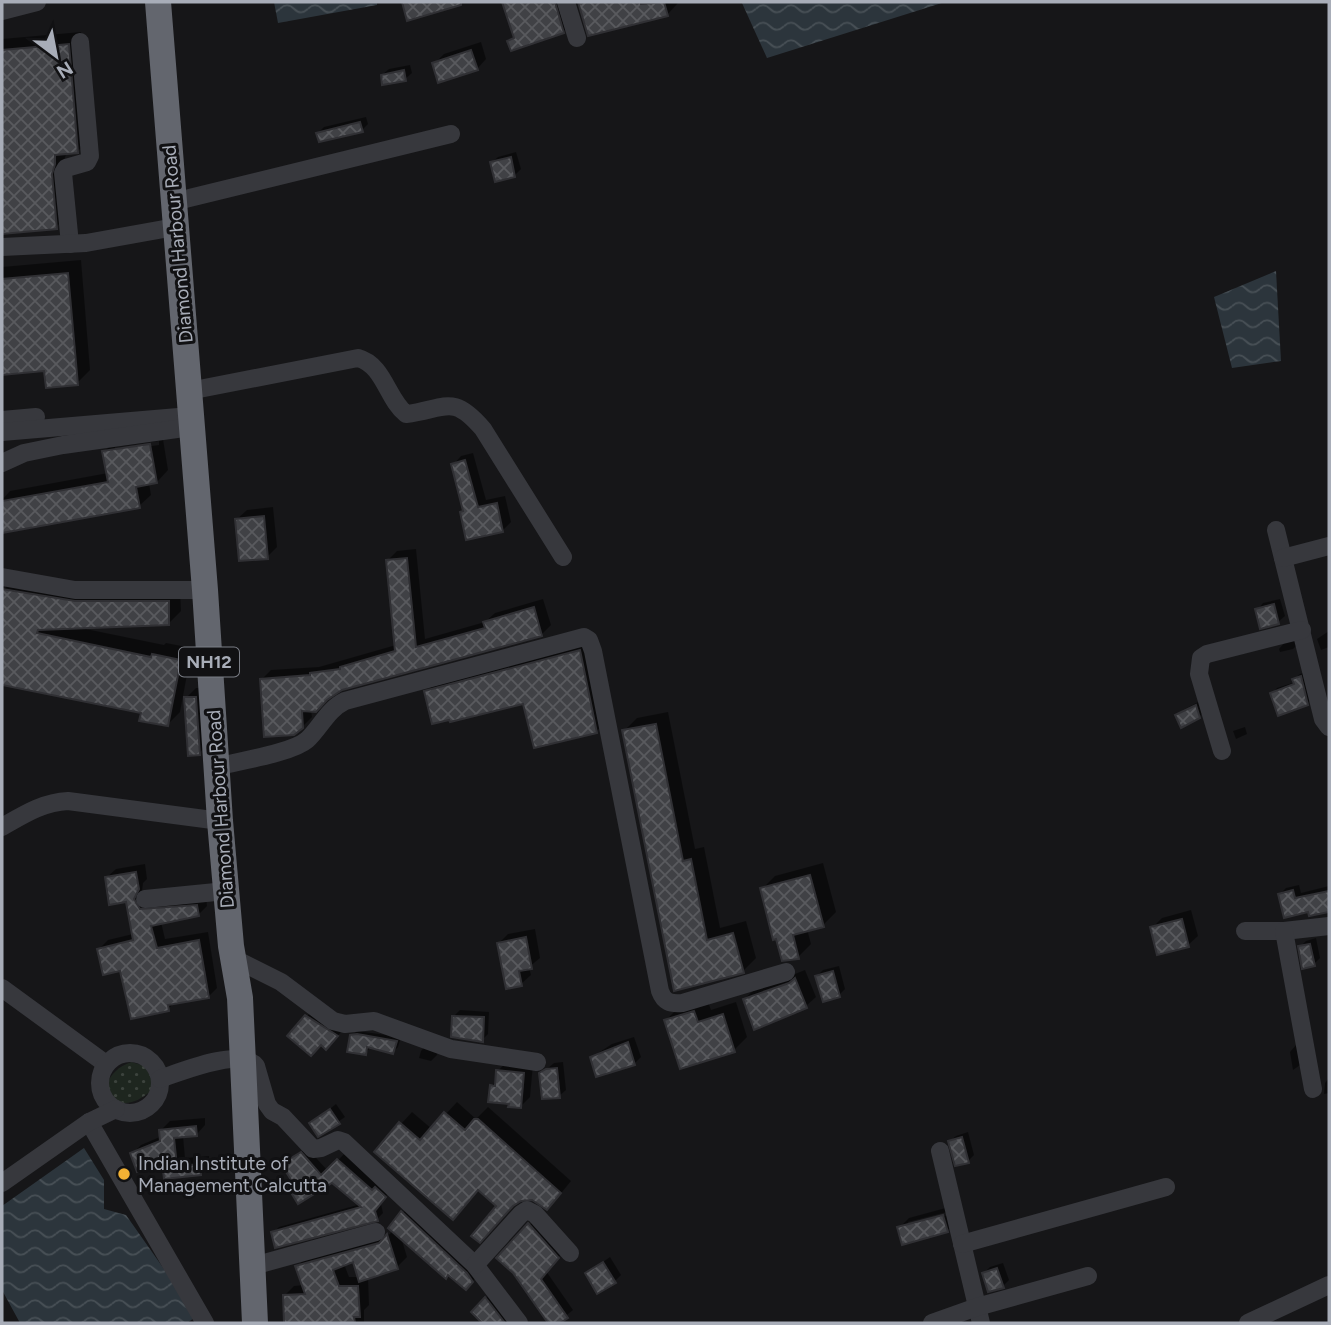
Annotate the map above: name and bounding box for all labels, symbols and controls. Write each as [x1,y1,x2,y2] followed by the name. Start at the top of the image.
[21,21,91,91] north arrow
[52,56,77,84] text: N
[157,144,198,344] street label: Diamond Harbour Road
[179,648,239,676] road number: NH12
[202,709,239,909] street label: Diamond Harbour Road
[138,1152,327,1197] place label: Indian Institute of Management Calcutta
[116,1166,132,1182] marker: Indian Institute of Management Calcutta

